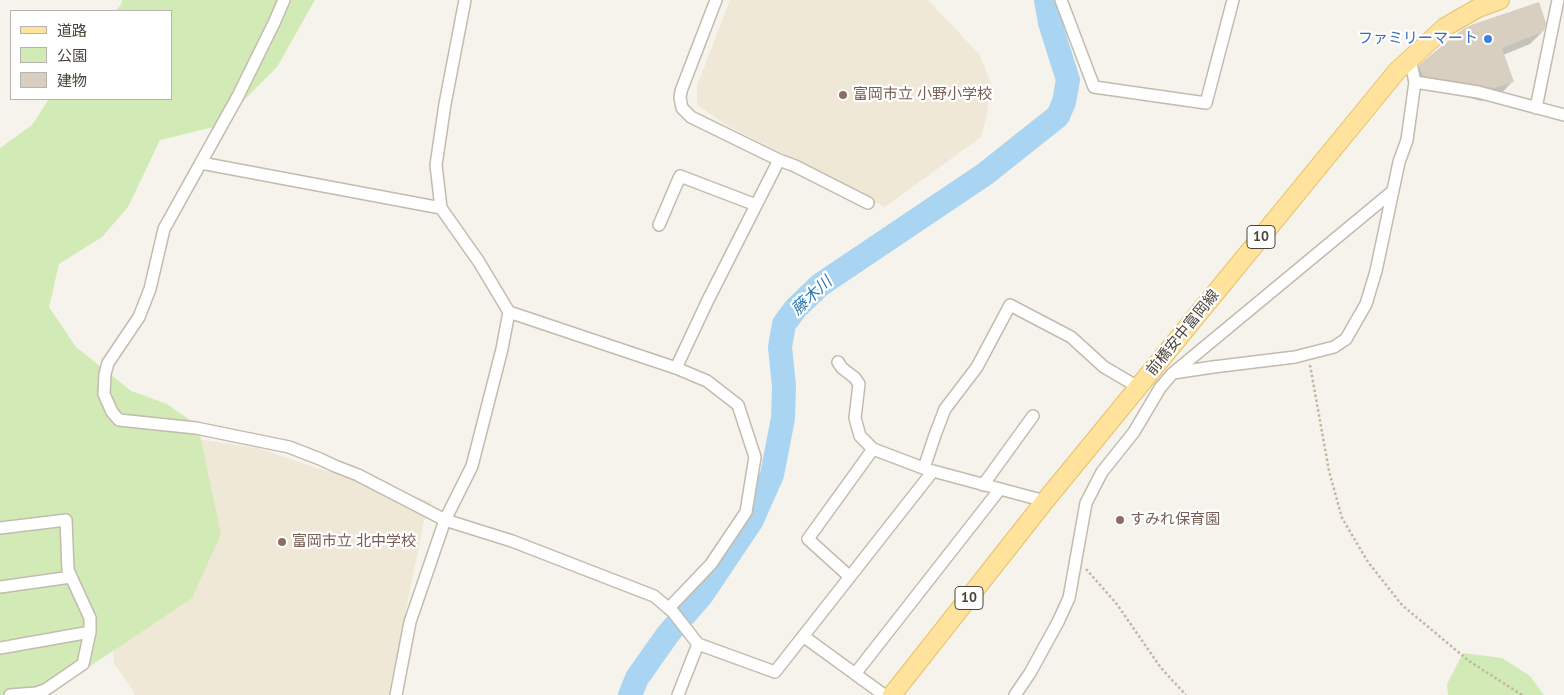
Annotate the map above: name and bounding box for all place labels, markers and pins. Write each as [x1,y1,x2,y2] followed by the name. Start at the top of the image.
[1358,30,1478,48] place label: ファミリーマート
[1482,33,1494,45] marker: ファミリーマート
[853,86,992,104] place label: 富岡市立 小野小学校
[837,89,849,101] marker: 富岡市立 小野小学校
[1130,511,1220,529] place label: すみれ保育園
[1114,514,1126,526] marker: すみれ保育園
[292,533,416,551] place label: 富岡市立 北中学校
[276,536,288,548] marker: 富岡市立 北中学校

